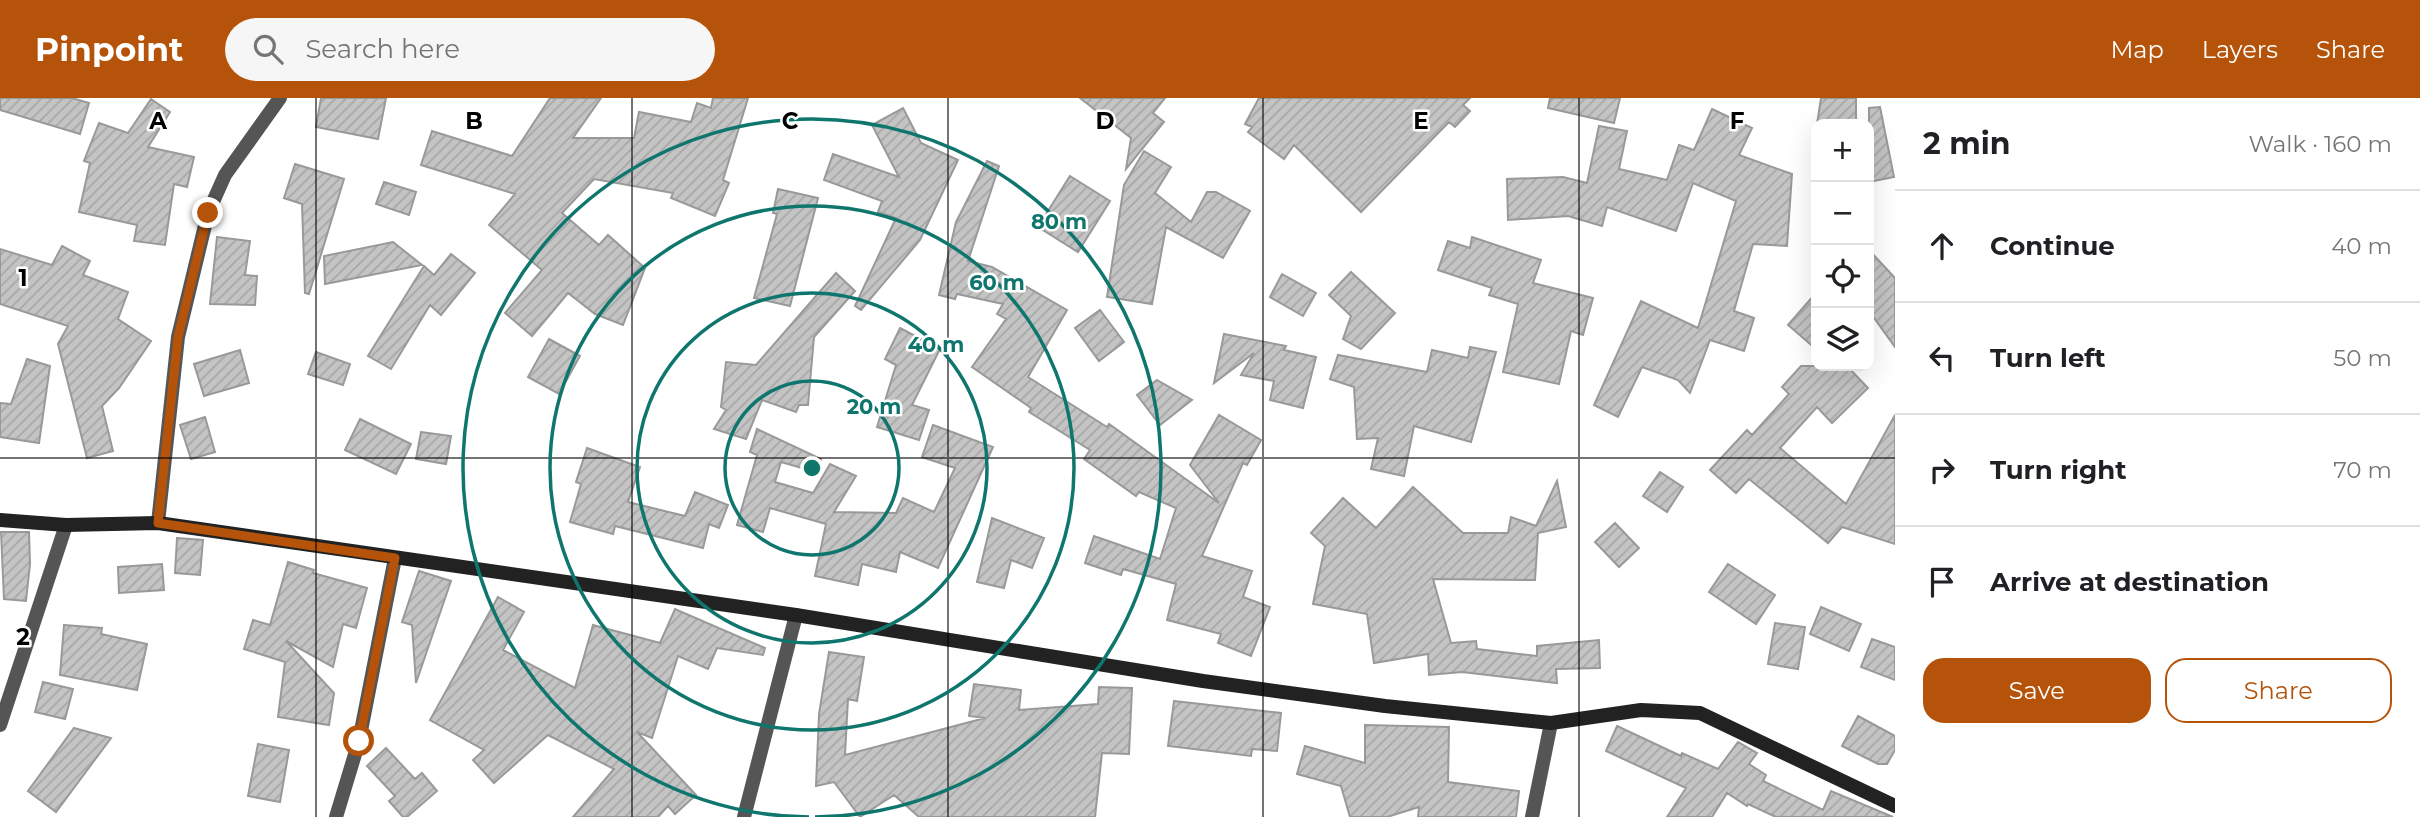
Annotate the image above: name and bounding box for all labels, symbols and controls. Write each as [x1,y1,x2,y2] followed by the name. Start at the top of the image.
[225,18,715,81] search box
[35,29,183,69] text: Pinpoint
[249,30,287,68] icon: search
[305,33,460,65] text: Search here
[2110,35,2164,64] text: Map
[2202,35,2278,64] text: Layers
[2316,35,2385,64] text: Share
[148,107,167,135] text: A
[465,107,483,135] text: B
[782,107,799,135] text: C
[1096,107,1115,135] text: D
[1413,107,1429,135] text: E
[1730,107,1745,135] text: F
[1811,119,1874,371] map controls
[1811,119,1874,182] button: +
[1923,125,2010,162] text: 2 min
[2248,130,2392,158] text: Walk · 160 m
[1811,182,1874,245] button: −
[192,197,223,228] route end
[1031,209,1087,234] text: 80 m
[1923,227,1961,265] icon: ahead
[1990,230,2115,262] text: Continue
[2331,232,2392,260] text: 40 m
[1811,245,1874,308] button: locate
[18,264,28,292] text: 1
[969,270,1025,295] text: 60 m
[1811,308,1874,371] button: layers
[908,332,964,357] text: 40 m
[1923,339,1961,377] icon: left
[1990,342,2106,374] text: Turn left
[2333,344,2392,372] text: 50 m
[847,394,901,419] text: 20 m
[1923,451,1961,489] icon: right
[1990,454,2126,486] text: Turn right
[800,456,824,480] centre of rings
[2333,456,2392,484] text: 70 m
[1923,563,1961,601] icon: arrive
[1990,566,2269,598] text: Arrive at destination
[16,623,30,651] text: 2
[1923,658,2151,723] button: Save
[2165,658,2392,723] button: Share
[343,725,374,756] route start

